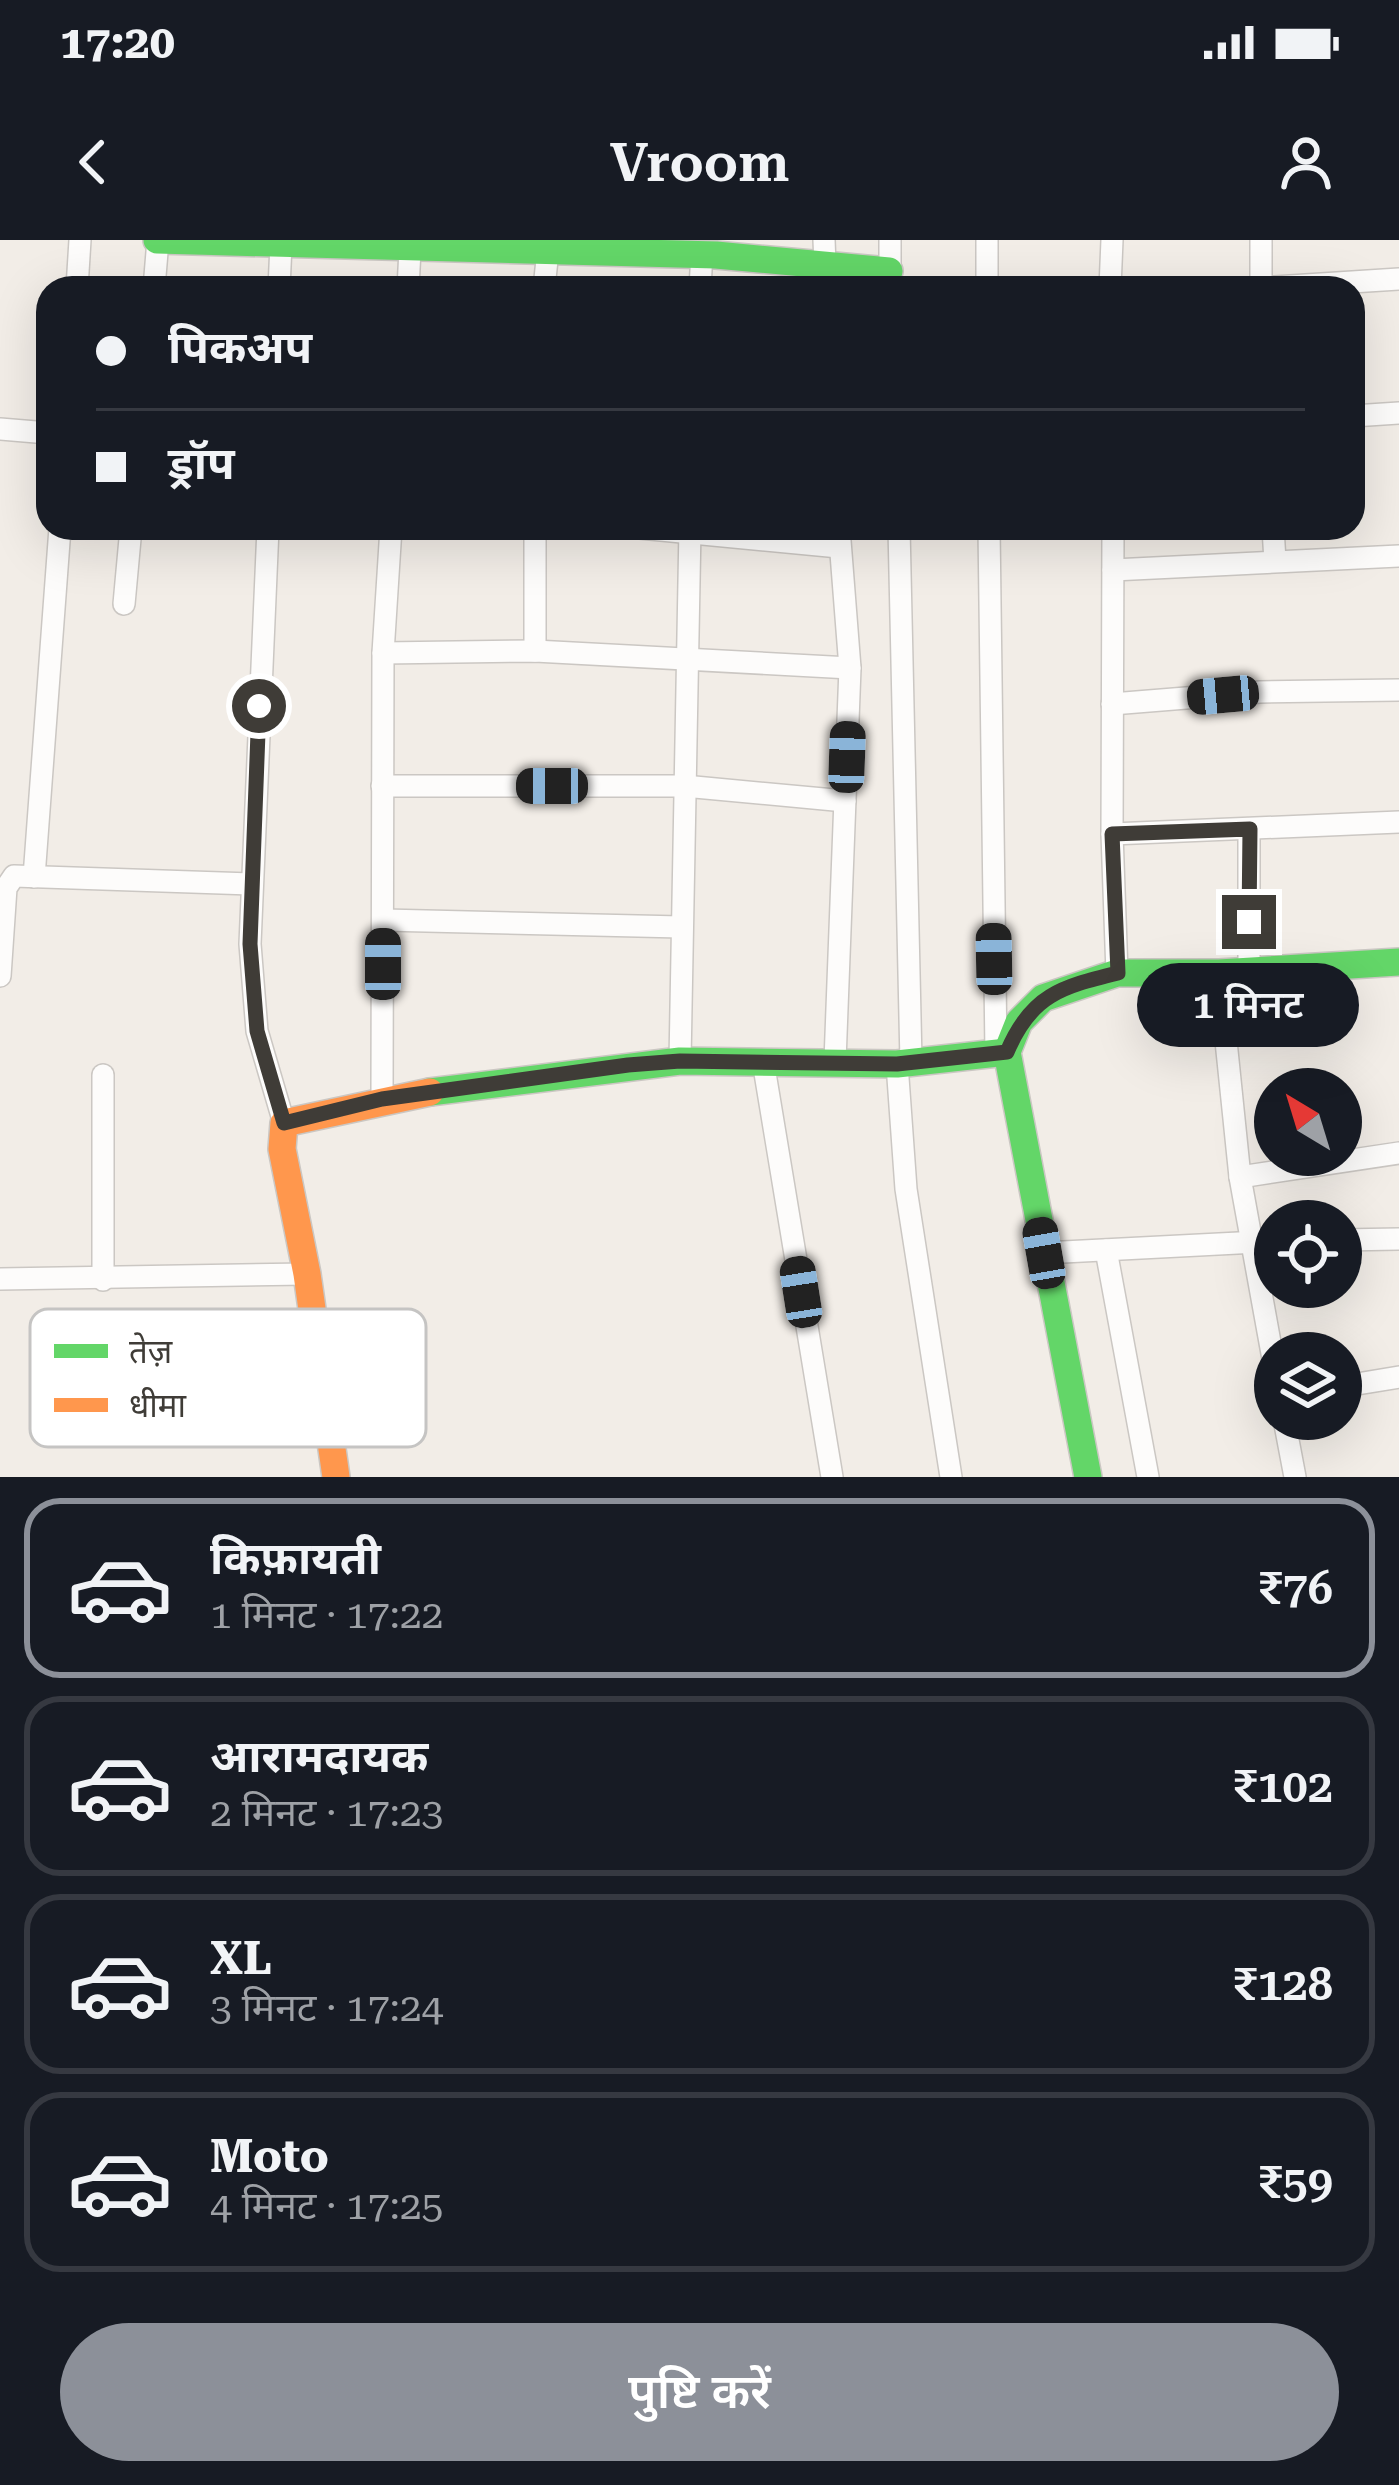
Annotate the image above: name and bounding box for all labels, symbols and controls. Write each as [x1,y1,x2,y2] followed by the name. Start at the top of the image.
[60,16,175,69] text: 17:20
[60,129,126,195] icon: back
[1273,129,1339,195] icon: person
[610,131,789,194] text: Vroom
[168,321,312,374] text: पिकअप
[168,437,235,490] text: ड्रॉप
[1186,674,1260,716] car
[232,679,286,733] route start
[828,720,866,794] car
[516,768,588,804] car
[1222,895,1276,949] route end
[975,923,1013,995] car
[365,928,401,1000] car
[1138,964,1360,1048] callout: 1 मिनट
[1193,982,1303,1028] text: 1 मिनट
[1254,1068,1362,1176] north arrow
[1254,1068,1362,1440] map controls
[1254,1200,1362,1308] button: locate
[1020,1214,1068,1292] car
[778,1254,824,1330] car
[30,1309,426,1447] legend
[129,1332,173,1371] text: तेज़
[1254,1332,1362,1440] button: layers
[129,1386,188,1425] text: धीमा
[210,1532,381,1585] text: किफ़ायती
[66,1534,174,1642] icon: car
[1257,1562,1333,1615] text: ₹76
[210,1592,443,1638] text: 1 मिनट · 17:22
[210,1730,428,1783] text: आरामदायक
[66,1732,174,1840] icon: car
[1232,1760,1333,1813] text: ₹102
[210,1790,443,1836] text: 2 मिनट · 17:23
[66,1930,174,2038] icon: car
[210,1932,272,1985] text: XL
[1232,1958,1333,2011] text: ₹128
[210,1985,443,2031] text: 3 मिनट · 17:24
[66,2128,174,2236] icon: car
[210,2130,329,2183] text: Moto
[1257,2156,1333,2209] text: ₹59
[210,2183,443,2229] text: 4 मिनट · 17:25
[60,2323,1339,2461] button: पुष्टि करें

